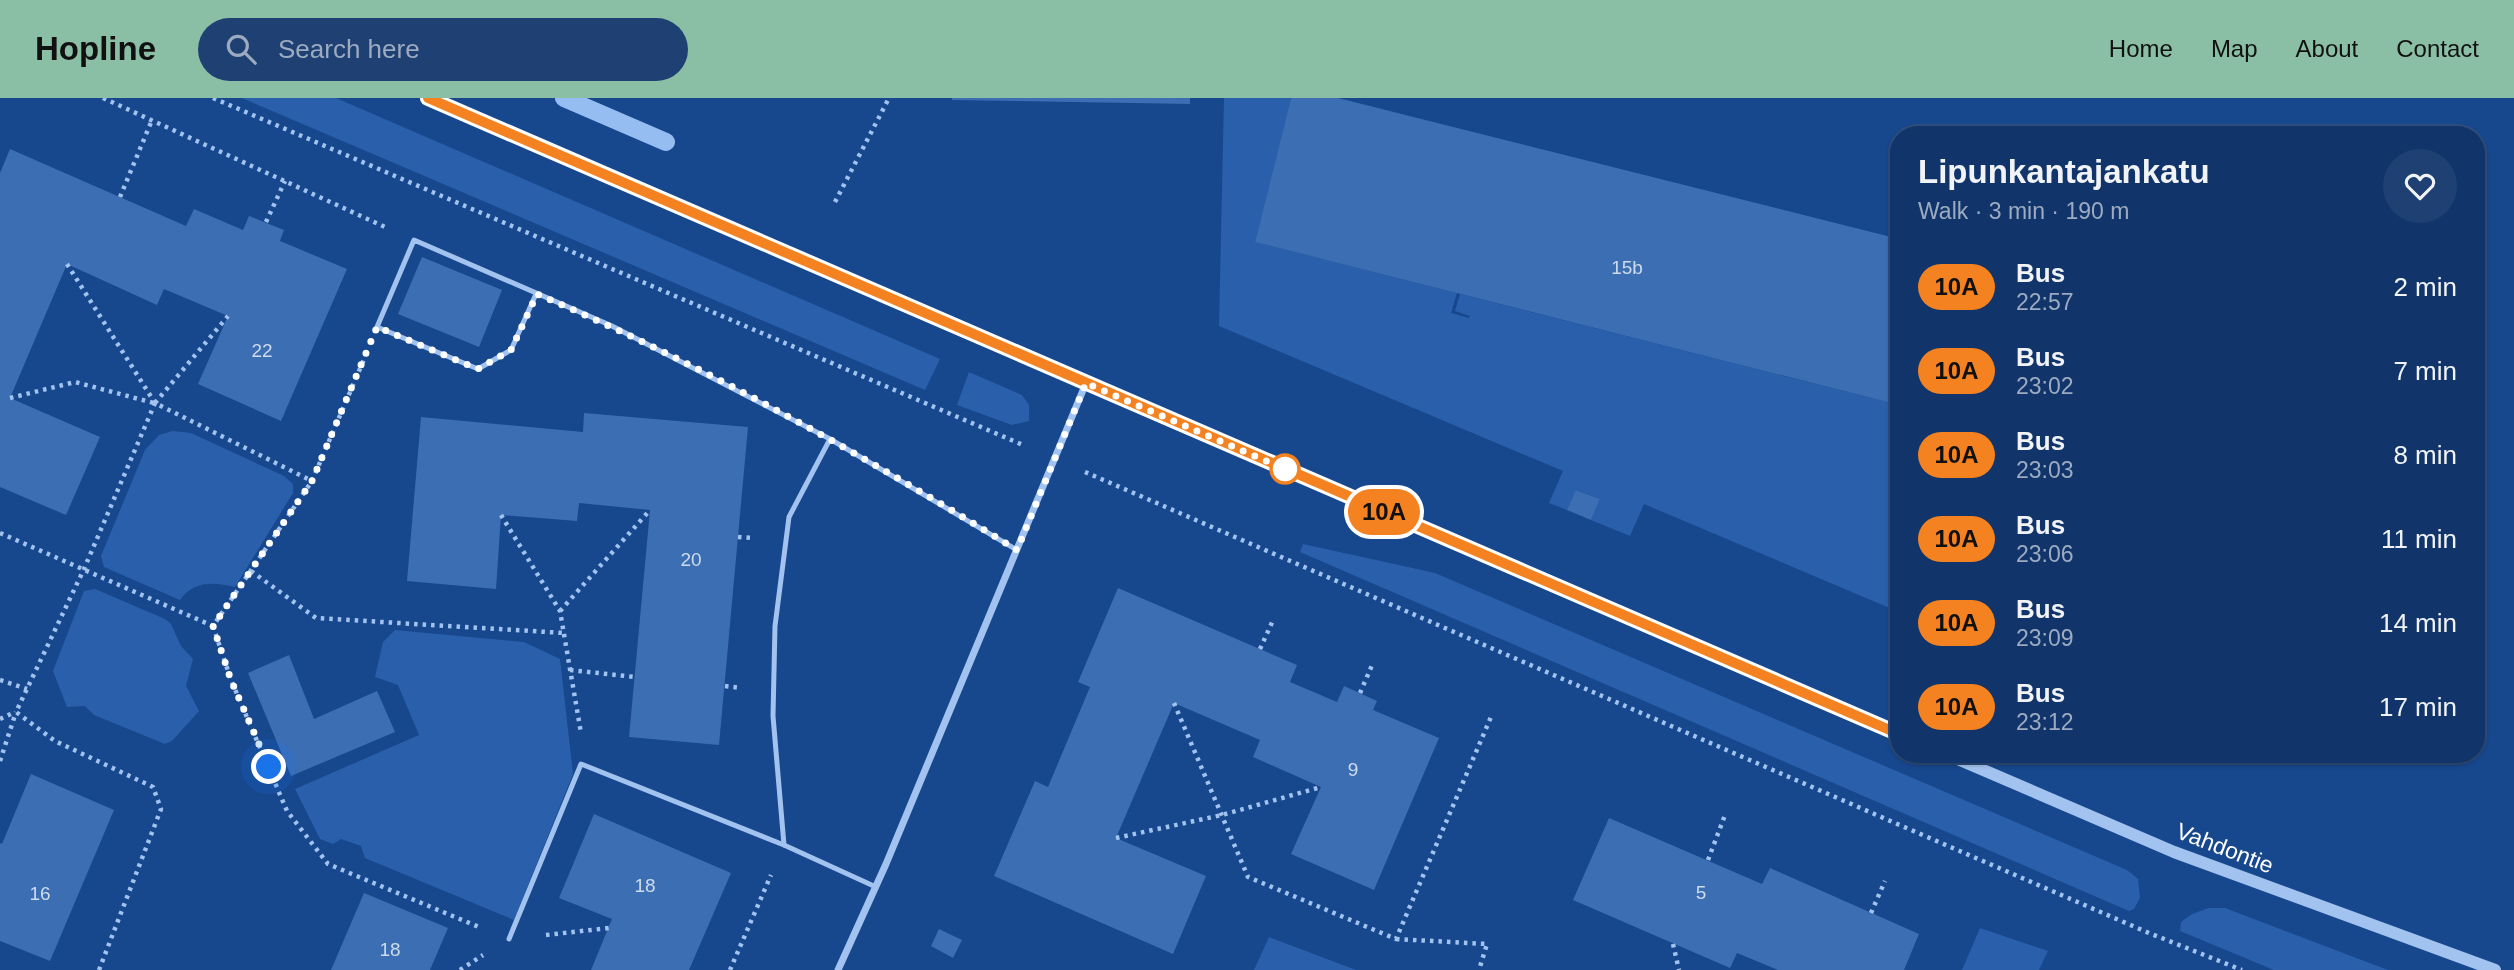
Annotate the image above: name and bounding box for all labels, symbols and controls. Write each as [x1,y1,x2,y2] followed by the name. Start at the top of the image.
[198,18,688,81] search box
[35,30,156,67] text: Hopline
[222,30,260,68] icon: search
[278,34,420,64] text: Search here
[2109,35,2173,62] text: Home
[2211,35,2258,62] text: Map
[2296,35,2358,62] text: About
[2396,35,2479,62] text: Contact
[2383,149,2457,223] button: heart
[1918,153,2210,190] text: Lipunkantajankatu
[1918,198,2129,224] text: Walk · 3 min · 190 m
[1611,257,1643,278] house number: 15b
[2016,258,2065,288] text: Bus
[2393,272,2457,302] text: 2 min
[1934,273,1979,300] text: 10A
[2016,289,2074,315] text: 22:57
[251,340,273,361] house number: 22
[2016,342,2065,372] text: Bus
[2393,356,2457,386] text: 7 min
[1934,357,1979,384] text: 10A
[2016,373,2074,399] text: 23:02
[2016,426,2065,456] text: Bus
[2393,440,2457,470] text: 8 min
[1934,441,1979,468] text: 10A
[1270,454,1300,484] unlabelled marker
[2016,457,2074,483] text: 23:03
[1344,489,1424,535] line badge: 10A
[1362,498,1406,525] text: 10A
[2016,510,2065,540] text: Bus
[2381,524,2457,554] text: 11 min
[1934,525,1979,552] text: 10A
[2016,541,2074,567] text: 23:06
[680,549,702,570] house number: 20
[2016,594,2065,624] text: Bus
[2379,608,2457,638] text: 14 min
[1934,609,1979,636] text: 10A
[2016,625,2074,651] text: 23:09
[2016,678,2065,708] text: Bus
[2379,692,2457,722] text: 17 min
[1934,693,1979,720] text: 10A
[2016,709,2074,735] text: 23:12
[251,749,286,784] your location
[1348,759,1358,780] house number: 9
[2173,818,2277,878] street label: Vahdontie
[634,875,656,896] house number: 18
[1696,882,1706,903] house number: 5
[29,883,51,904] house number: 16
[379,939,401,960] house number: 18

